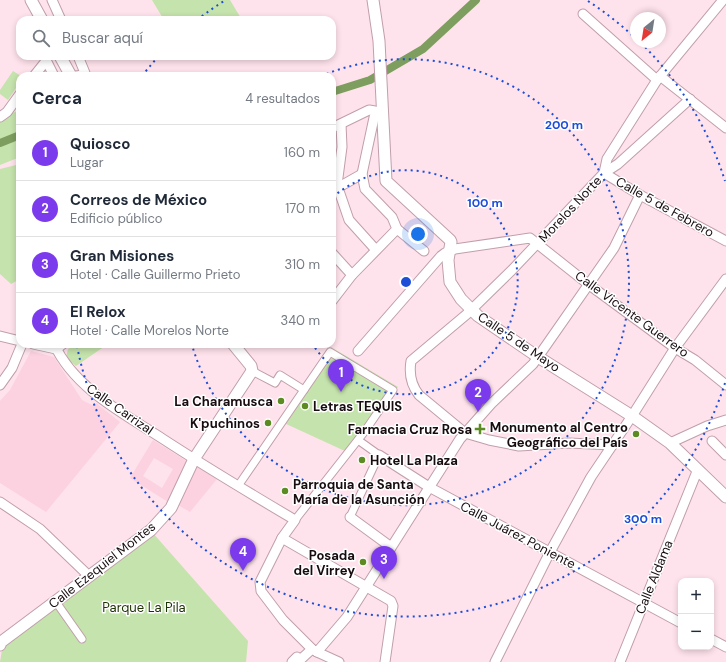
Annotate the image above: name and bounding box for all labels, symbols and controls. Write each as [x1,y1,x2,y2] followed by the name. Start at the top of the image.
[630,12,666,48] north arrow
[16,16,336,60] search box
[30,27,52,49] icon: search
[62,28,143,48] text: Buscar aquí
[32,87,82,109] text: Cerca
[245,90,320,107] text: 4 resultados
[545,117,583,133] text: 200 m
[70,134,131,154] text: Quiosco
[43,144,47,161] text: 1
[284,144,320,161] text: 160 m
[70,154,103,171] text: Lugar
[535,172,605,246] street label: Morelos Norte
[613,173,717,241] street label: Calle 5 de Febrero
[70,190,207,210] text: Correos de México
[467,195,503,211] text: 100 m
[41,200,49,217] text: 2
[285,200,320,217] text: 170 m
[70,210,163,227] text: Edificio público
[408,224,428,244] your location
[70,246,174,266] text: Gran Misiones
[41,256,49,273] text: 3
[285,256,320,273] text: 310 m
[70,266,240,283] text: Hotel · Calle Guillermo Prieto
[572,267,692,361] street label: Calle Vicente Guerrero
[399,275,413,289] centre of rings
[70,302,126,322] text: El Relox
[475,308,564,376] street label: Calle 5 de Mayo
[41,312,49,329] text: 4
[280,312,320,329] text: 340 m
[70,322,229,339] text: Hotel · Calle Morelos Norte
[328,359,354,392] pin: 1
[465,379,491,412] pin: 2
[83,380,157,438] street label: Calle Carrizal
[174,393,273,410] place label: La Charamusca
[276,396,286,406] marker: La Charamusca
[313,398,402,415] place label: Letras TEQUIS
[300,401,310,411] marker: Letras TEQUIS
[190,415,260,432] place label: K'puchinos
[263,418,273,428] marker: K'puchinos
[490,419,628,451] place label: Monumento al Centro Geográfico del País
[348,421,472,438] place label: Farmacia Cruz Rosa
[475,424,485,434] marker: Farmacia Cruz Rosa
[631,429,641,439] marker: Monumento al Centro Geográfico del País
[370,452,458,469] place label: Hotel La Plaza
[357,455,367,465] marker: Hotel La Plaza
[293,476,425,508] place label: Parroquia de Santa María de la Asunción
[280,486,290,496] marker: Parroquia de Santa María de la Asunción
[457,497,579,573] street label: Calle Juárez Poniente
[624,511,662,527] text: 300 m
[45,518,159,612] street label: Calle Ezequiel Montes
[631,537,677,617] street label: Calle Aldama
[230,538,256,571] pin: 4
[371,546,397,579] pin: 3
[294,547,355,579] place label: Posada del Virrey
[358,557,368,567] marker: Posada del Virrey
[678,578,714,650] map controls
[678,578,714,614] button: +
[102,599,186,616] park label: Parque La Pila
[678,614,714,650] button: −

